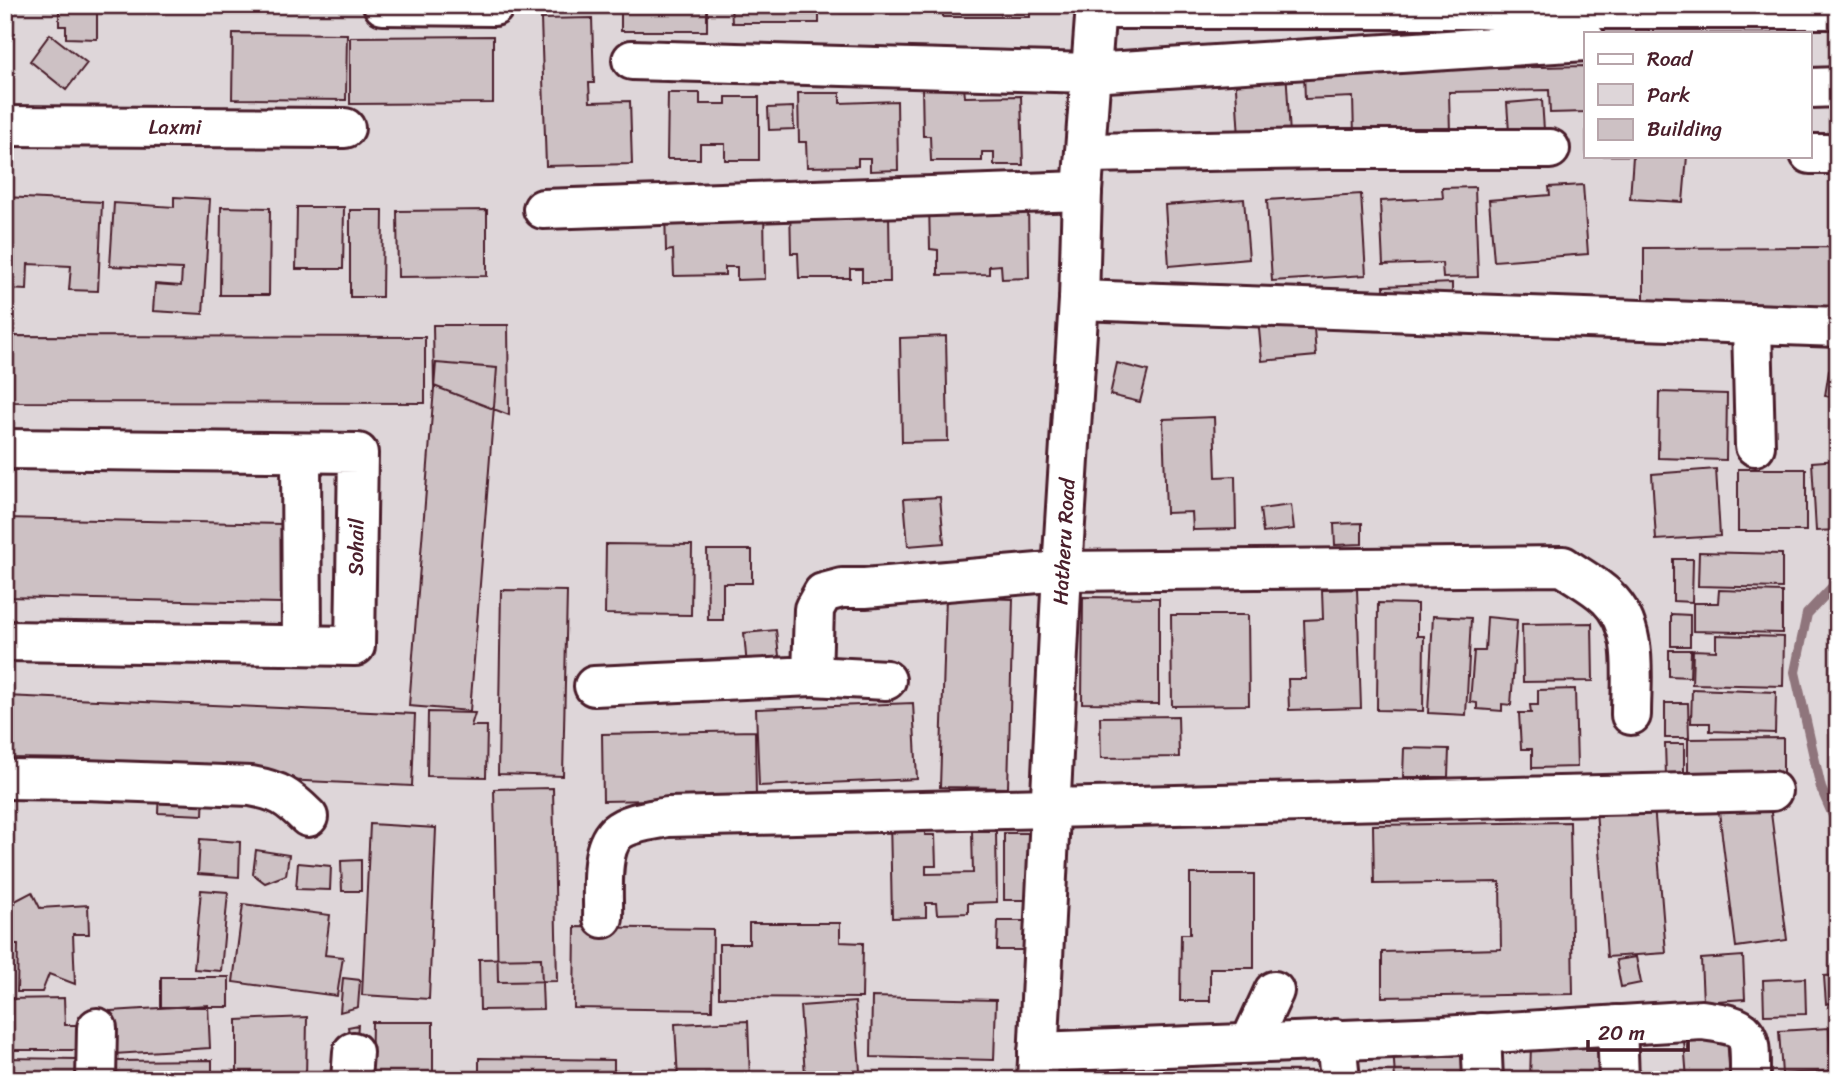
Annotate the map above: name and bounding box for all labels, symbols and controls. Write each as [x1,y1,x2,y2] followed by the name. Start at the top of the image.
[1584,32,1812,158] legend
[1647,40,1694,78] text: Road
[1647,76,1690,114] text: Park
[148,108,203,146] street label: Laxmi
[1647,110,1723,148] text: Building
[1041,475,1087,606] street label: Hatheru Road
[337,517,376,576] street label: Sohail
[1588,1008,1687,1052] scale bar
[1598,1014,1645,1052] text: 20 m

